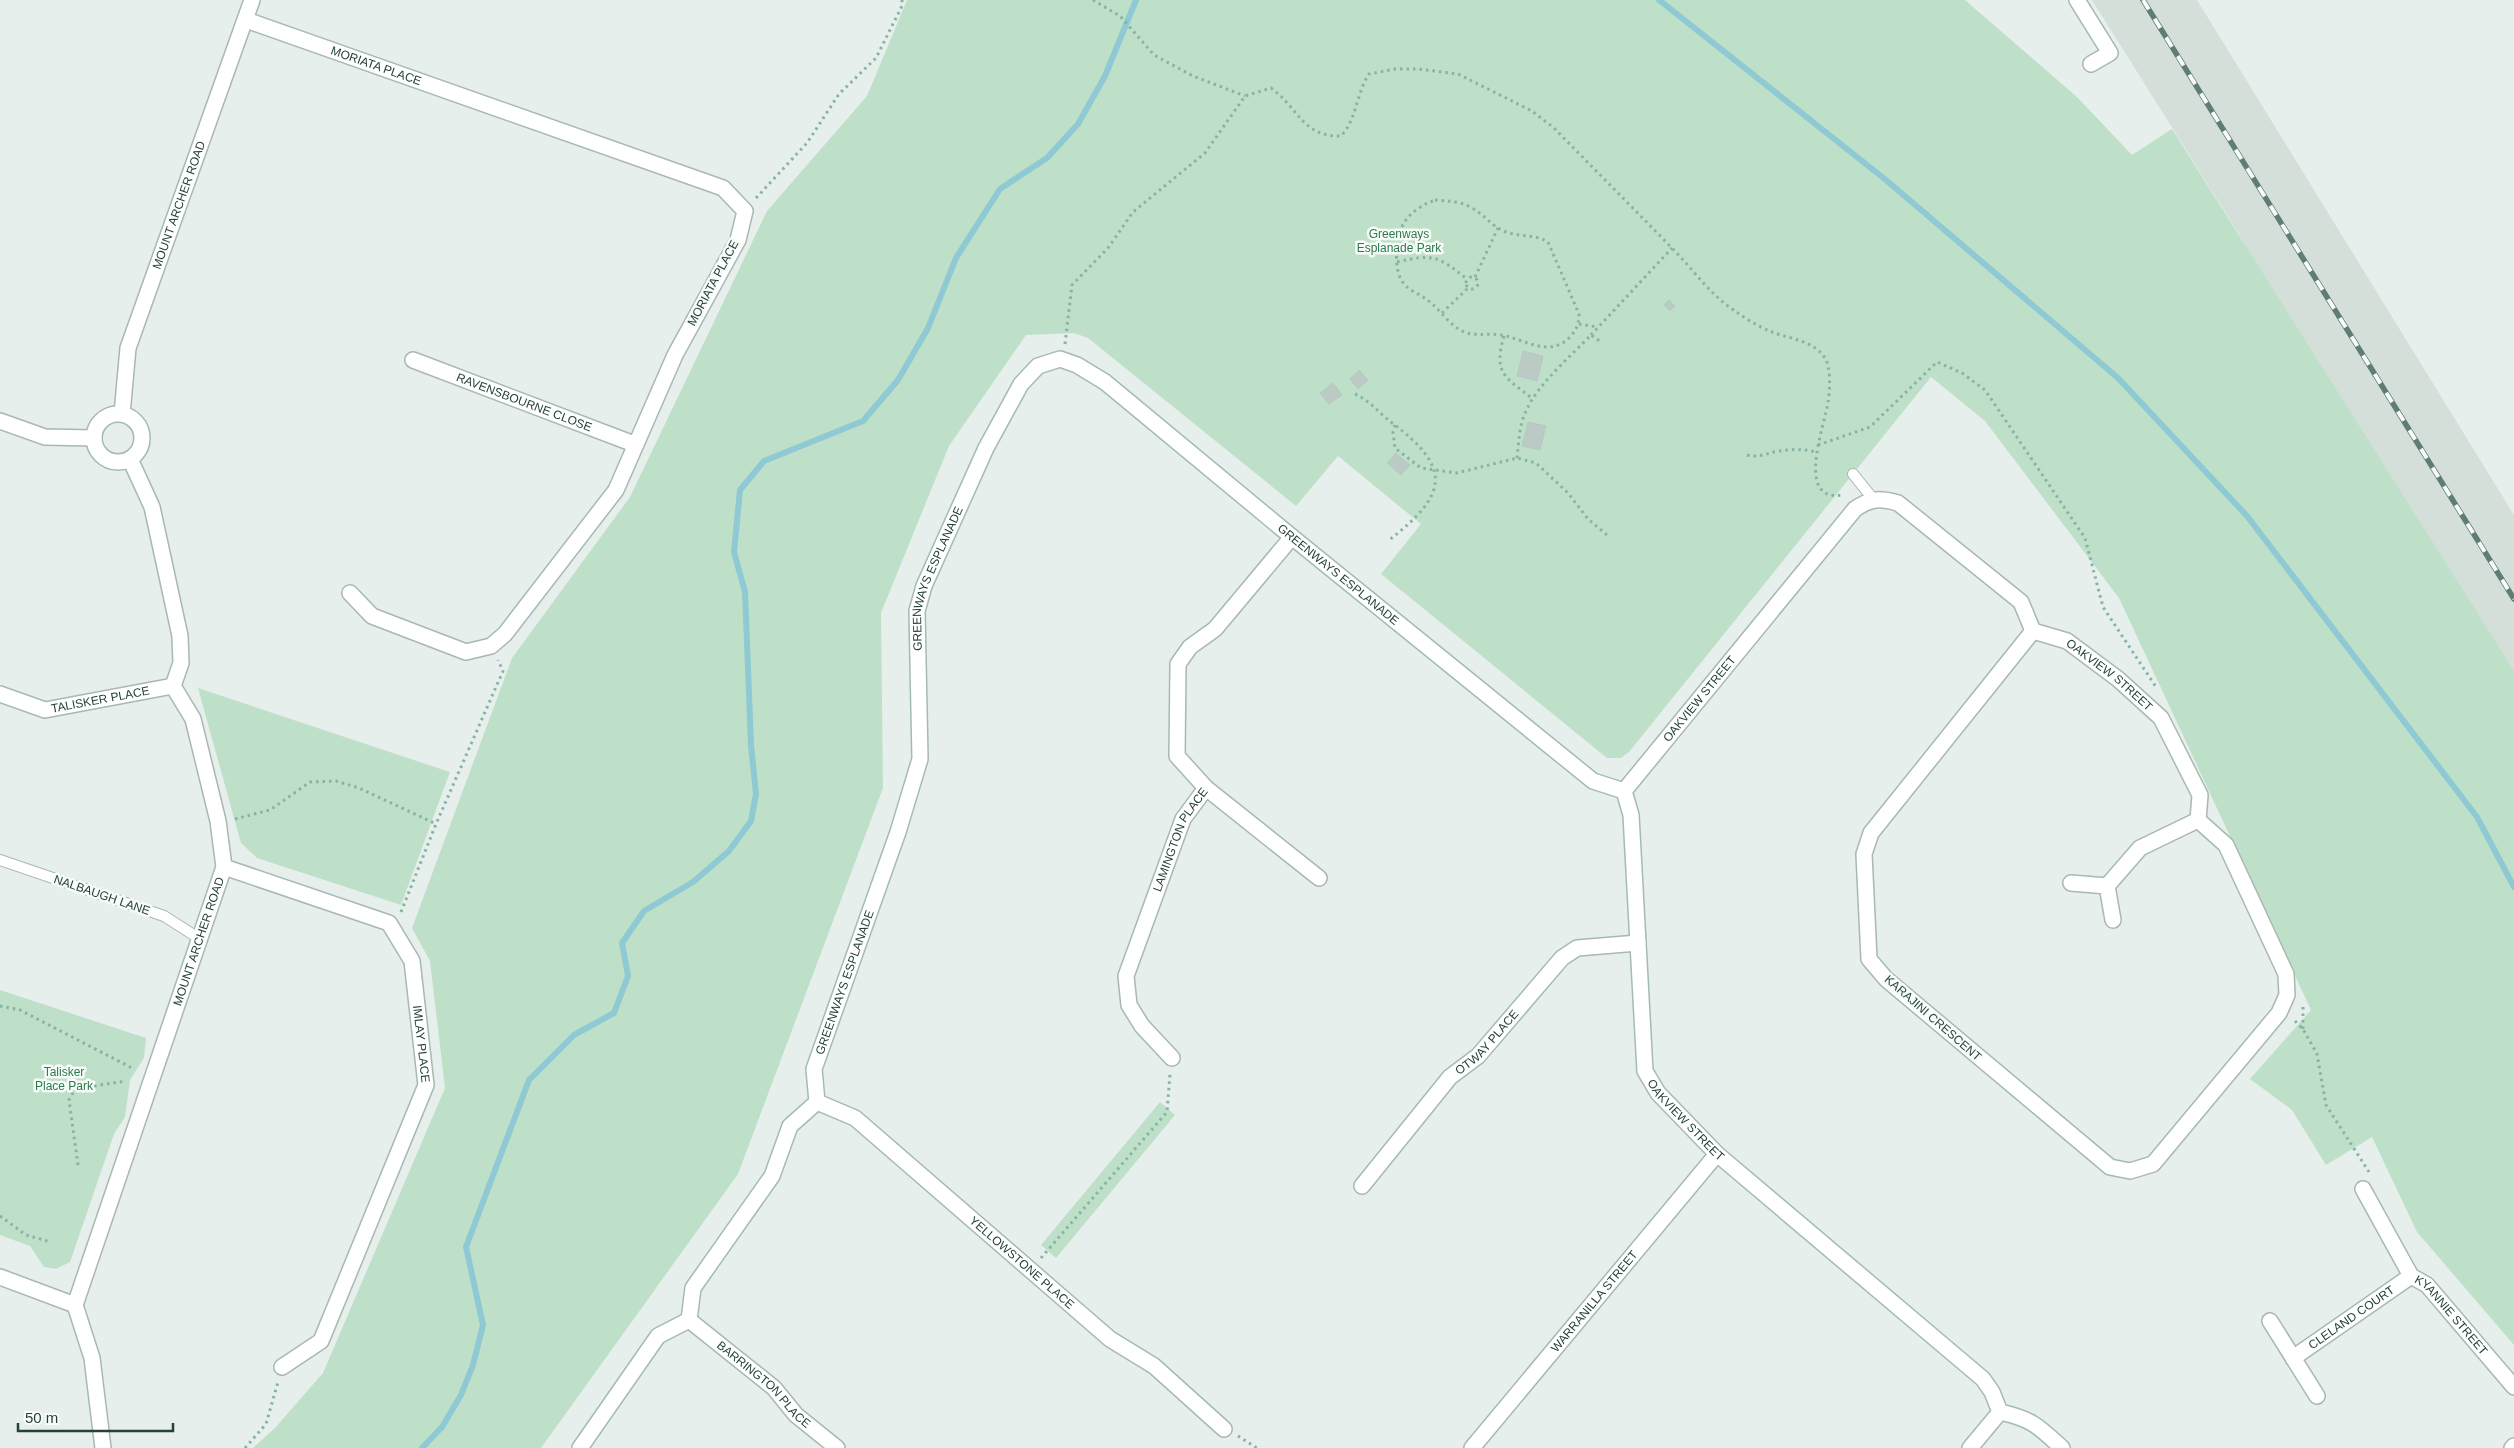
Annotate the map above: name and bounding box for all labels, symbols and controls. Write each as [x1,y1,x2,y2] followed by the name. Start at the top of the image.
[329,43,423,88] street label: MORIATA PLACE
[150,139,208,271] street label: MOUNT ARCHER ROAD
[1357,227,1442,255] park label: Greenways Esplanade Park
[685,238,741,328] street label: MORIATA PLACE
[454,370,594,434] street label: RAVENSBOURNE CLOSE
[910,504,966,651] street label: GREENWAYS ESPLANADE
[1275,521,1402,628] street label: GREENWAYS ESPLANADE
[2064,636,2156,714] street label: OAKVIEW STREET
[1660,653,1739,745] street label: OAKVIEW STREET
[50,684,151,716] street label: TALISKER PLACE
[1150,785,1211,894] street label: LAMINGTON PLACE
[52,872,152,918] street label: NALBAUGH LANE
[170,875,227,1008] street label: MOUNT ARCHER ROAD
[813,908,877,1056] street label: GREENWAYS ESPLANADE
[1882,972,1985,1064] street label: KARAJINI CRESCENT
[410,1004,433,1083] street label: IMLAY PLACE
[1452,1007,1521,1078] street label: OTWAY PLACE
[35,1065,94,1093] park label: Talisker Place Park
[1644,1077,1727,1164] street label: OAKVIEW STREET
[967,1213,1077,1312] street label: YELLOWSTONE PLACE
[1548,1247,1641,1355] street label: WARRANILLA STREET
[2412,1273,2491,1358] street label: KYANNIE STREET
[2306,1282,2397,1352] street label: CLELAND COURT
[714,1338,813,1431] street label: BARRINGTON PLACE
[18,1400,172,1432] scale bar
[25,1409,58,1426] text: 50 m

